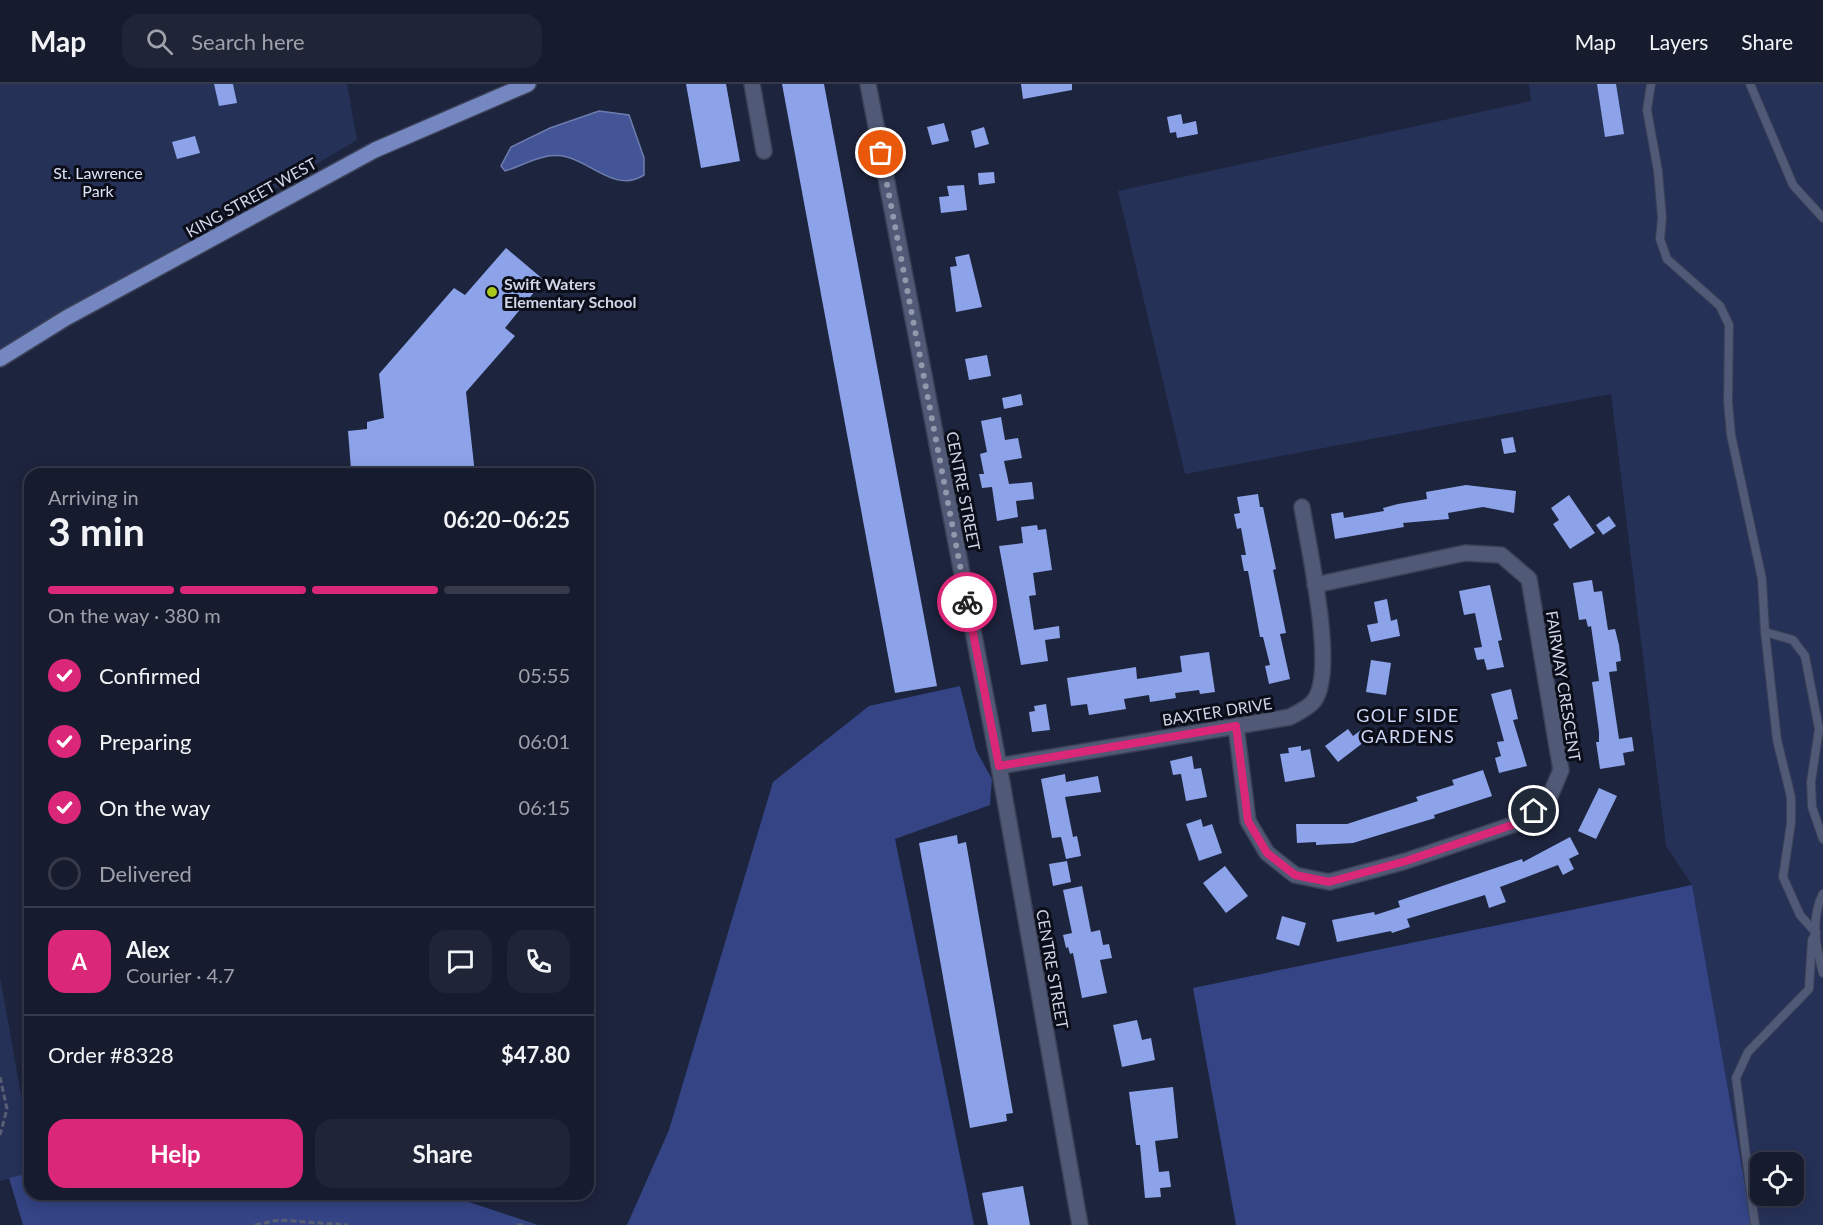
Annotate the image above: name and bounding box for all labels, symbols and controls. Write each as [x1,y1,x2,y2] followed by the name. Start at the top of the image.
[122,14,542,68] search box
[30,24,86,58] text: Map
[143,25,176,58] icon: search
[191,28,305,55] text: Search here
[1575,29,1616,54] text: Map
[1649,29,1708,54] text: Layers
[1741,29,1793,54] text: Share
[855,127,906,178] pin
[864,136,897,169] icon: bag
[182,153,320,241] street label: KING STREET WEST
[53,163,143,200] park label: St. Lawrence Park
[504,274,636,311] place label: Swift Waters Elementary School
[485,285,499,299] marker: Swift Waters Elementary School
[943,430,985,553] street label: CENTRE STREET
[48,485,139,509] text: Arriving in
[444,506,570,533] text: 06:20–06:25
[48,508,145,554] text: 3 min
[937,572,997,632] courier
[951,586,984,619] icon: bike
[48,603,221,627] text: On the way · 380 m
[1543,609,1585,763] street label: FAIRWAY CRESCENT
[48,659,81,692] icon: check
[99,662,201,689] text: Confirmed
[519,663,570,687] text: 05:55
[1161,693,1273,729] street label: BAXTER DRIVE
[1356,704,1460,747] district label: GOLF SIDE GARDENS
[48,725,81,758] icon: check
[99,728,191,755] text: Preparing
[519,729,570,753] text: 06:01
[1508,785,1559,836] pin
[48,791,81,824] icon: check
[99,794,210,821] text: On the way
[1517,794,1550,827] icon: home
[519,795,570,819] text: 06:15
[99,860,192,887] text: Delivered
[1033,908,1073,1031] street label: CENTRE STREET
[429,930,492,993] button: chat
[507,930,570,993] button: phone
[126,936,170,963] text: Alex
[72,948,87,975] text: A
[126,963,235,987] text: Courier · 4.7
[48,1041,174,1068] text: Order #8328
[501,1041,570,1068] text: $47.80
[48,1119,303,1188] button: Help
[315,1119,570,1188] button: Share
[1750,1152,1804,1206] map controls
[1750,1152,1804,1206] button: locate

